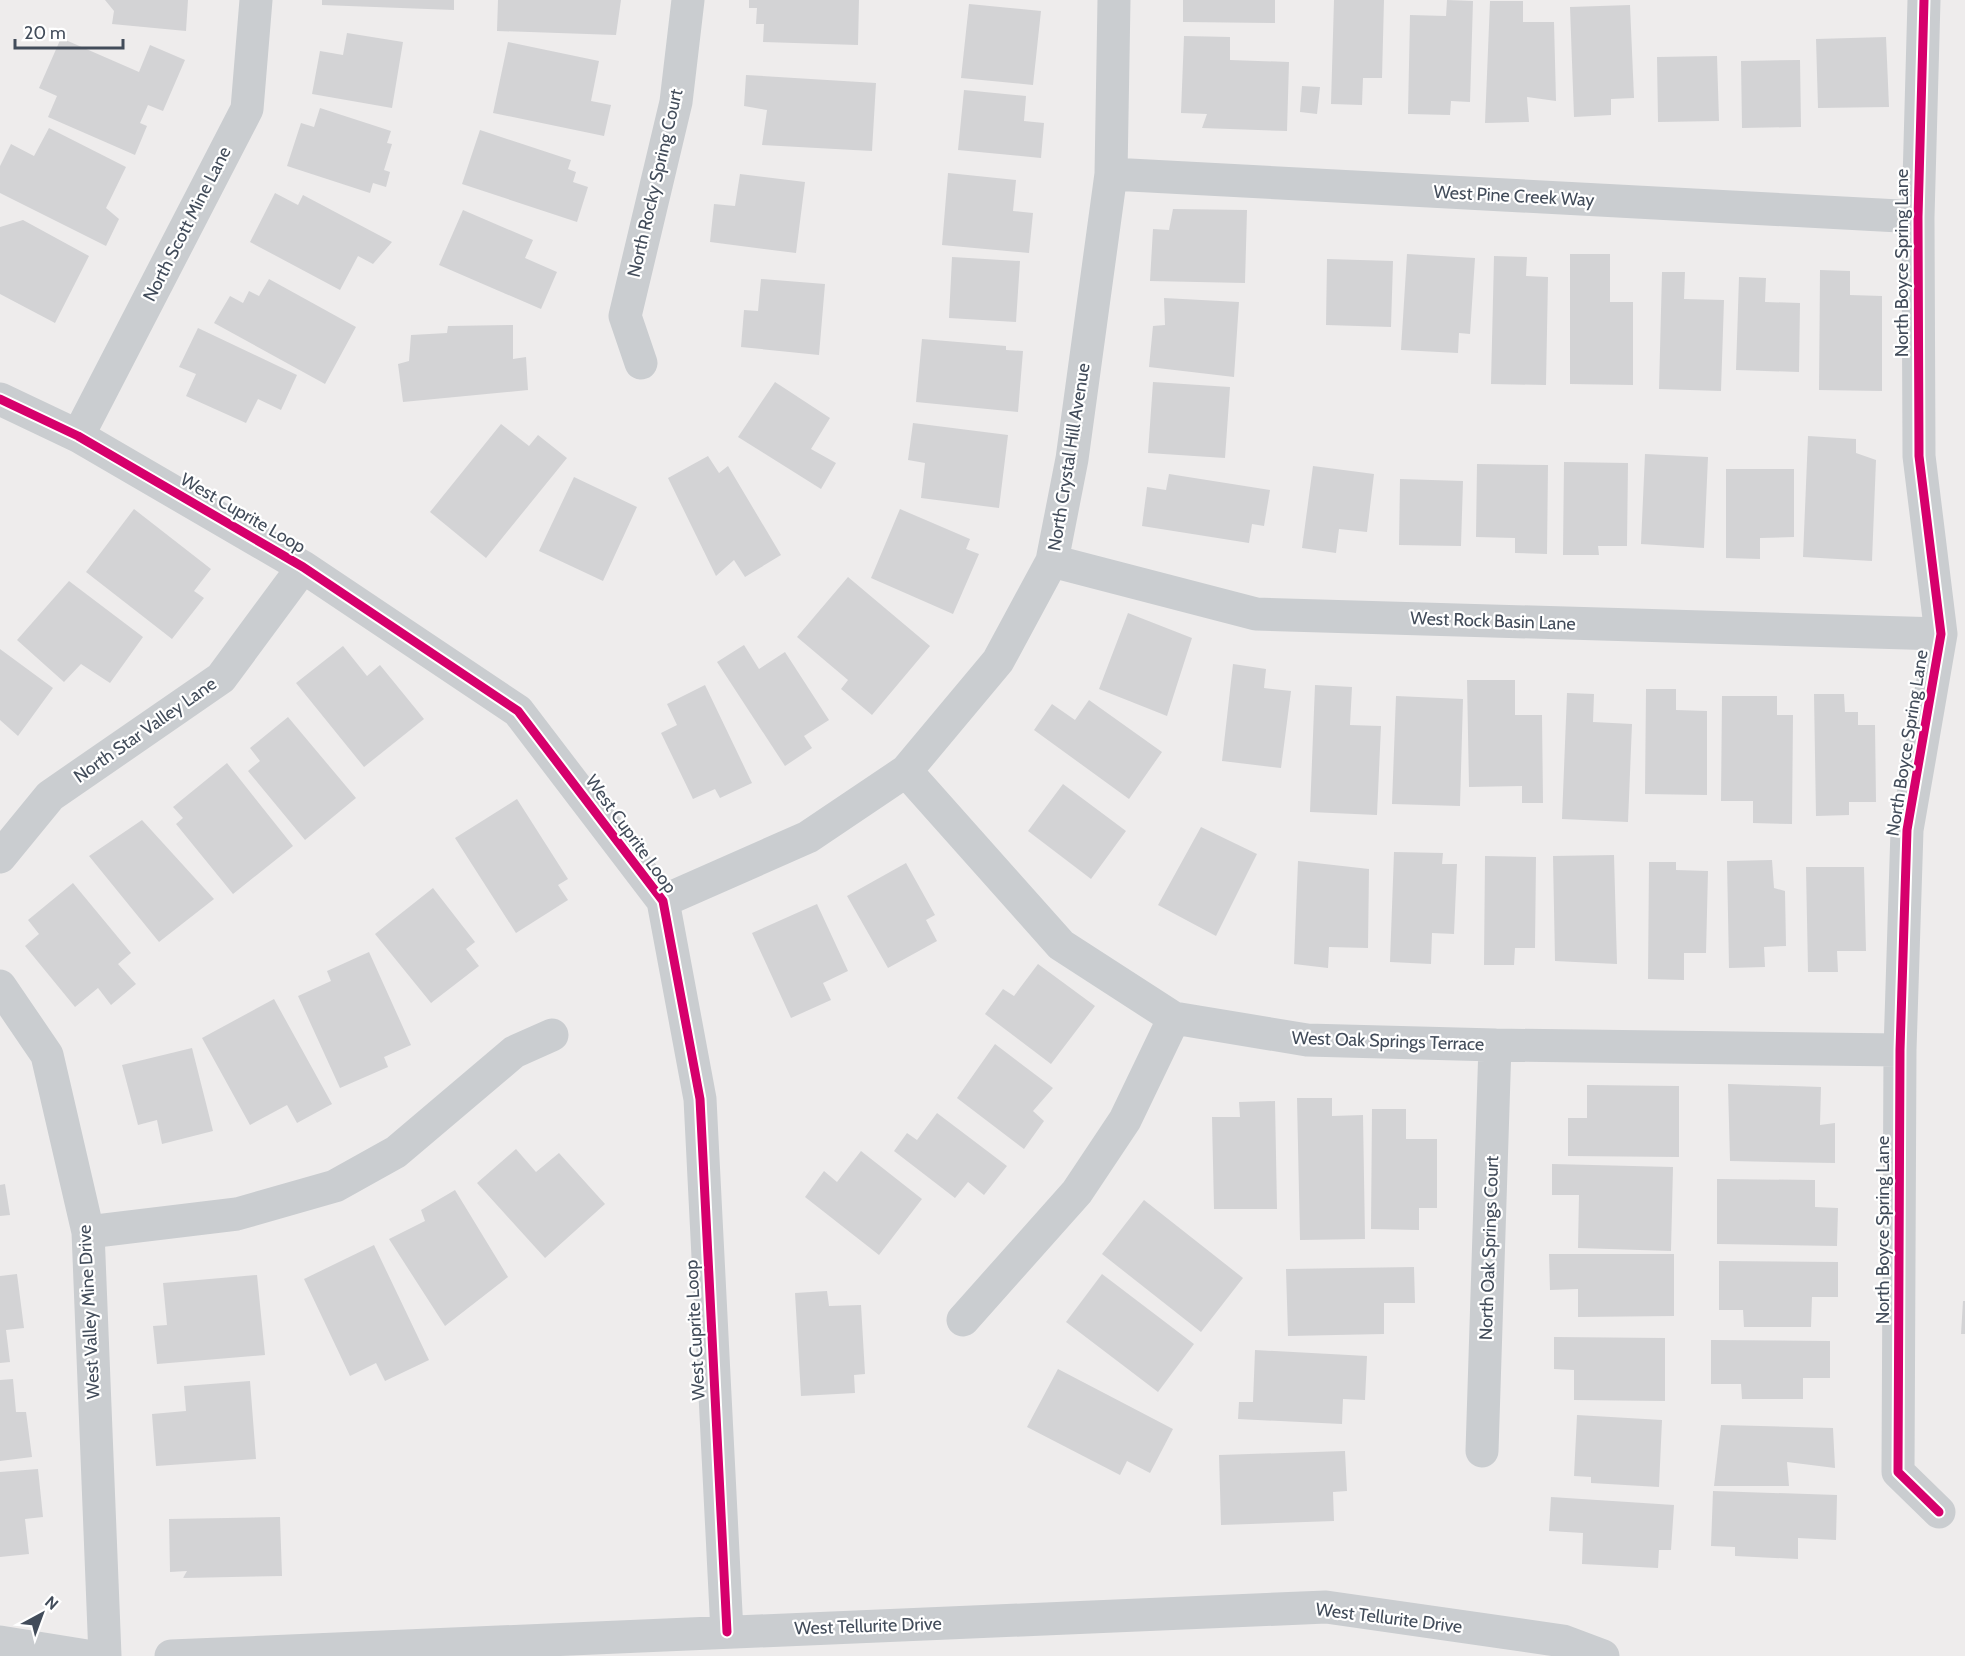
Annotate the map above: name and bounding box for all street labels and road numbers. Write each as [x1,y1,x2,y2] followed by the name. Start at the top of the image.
[623,87,687,279] street label: North Rocky Spring Court
[138,143,236,305] street label: North Scott Mine Lane
[1891,169,1913,357] street label: North Boyce Spring Lane
[1433,181,1595,211] street label: West Pine Creek Way
[1043,361,1095,553] street label: North Crystal Hill Avenue
[177,468,309,558] street label: West Cuprite Loop
[1410,607,1576,635] street label: West Rock Basin Lane
[1881,648,1933,838] street label: North Boyce Spring Lane
[69,672,221,788] street label: North Star Valley Lane
[581,771,681,897] street label: West Cuprite Loop
[1291,1027,1485,1055] street label: West Oak Springs Terrace
[1872,1136,1894,1324] street label: North Boyce Spring Lane
[1475,1155,1503,1341] street label: North Oak Springs Court
[73,1224,105,1400] street label: West Valley Mine Drive
[680,1259,710,1401] street label: West Cuprite Loop
[1314,1598,1464,1638] street label: West Tellurite Drive
[794,1612,942,1640] street label: West Tellurite Drive

